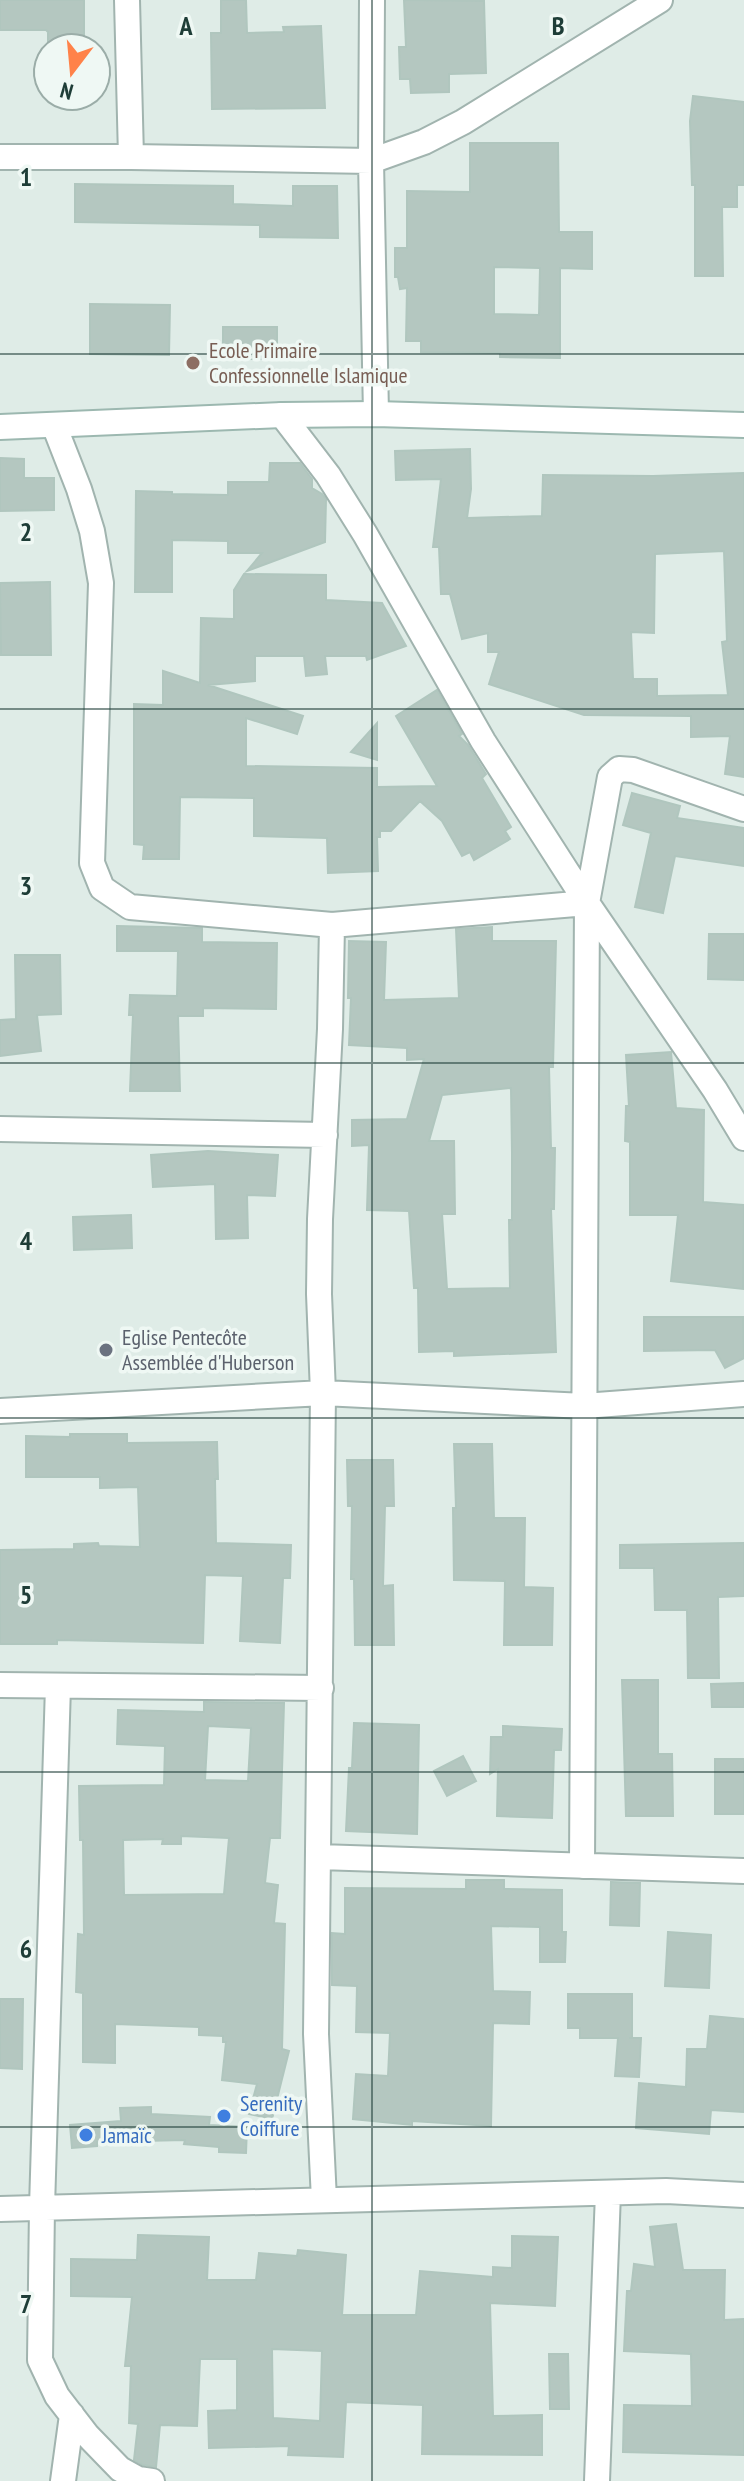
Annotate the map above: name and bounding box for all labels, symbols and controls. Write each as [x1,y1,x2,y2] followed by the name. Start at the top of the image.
[178,9,193,42] text: A
[552,9,565,42] text: B
[32,32,112,112] north arrow
[57,76,76,106] text: N
[20,160,32,193] text: 1
[209,336,407,389] place label: Ecole Primaire Confessionnelle Islamique
[184,354,202,372] marker: Ecole Primaire Confessionnelle Islamique
[20,515,32,548] text: 2
[20,869,32,902] text: 3
[20,1224,33,1257] text: 4
[122,1323,294,1376] place label: Eglise Pentecôte Assemblée d'Huberson
[97,1341,115,1359] marker: Eglise Pentecôte Assemblée d'Huberson
[20,1578,32,1611] text: 5
[20,1932,32,1965] text: 6
[240,2089,303,2142] place label: Serenity Coiffure
[215,2107,233,2125] marker: Serenity Coiffure
[101,2121,152,2149] place label: Jamaïc
[77,2126,95,2144] marker: Jamaïc
[20,2287,32,2320] text: 7

